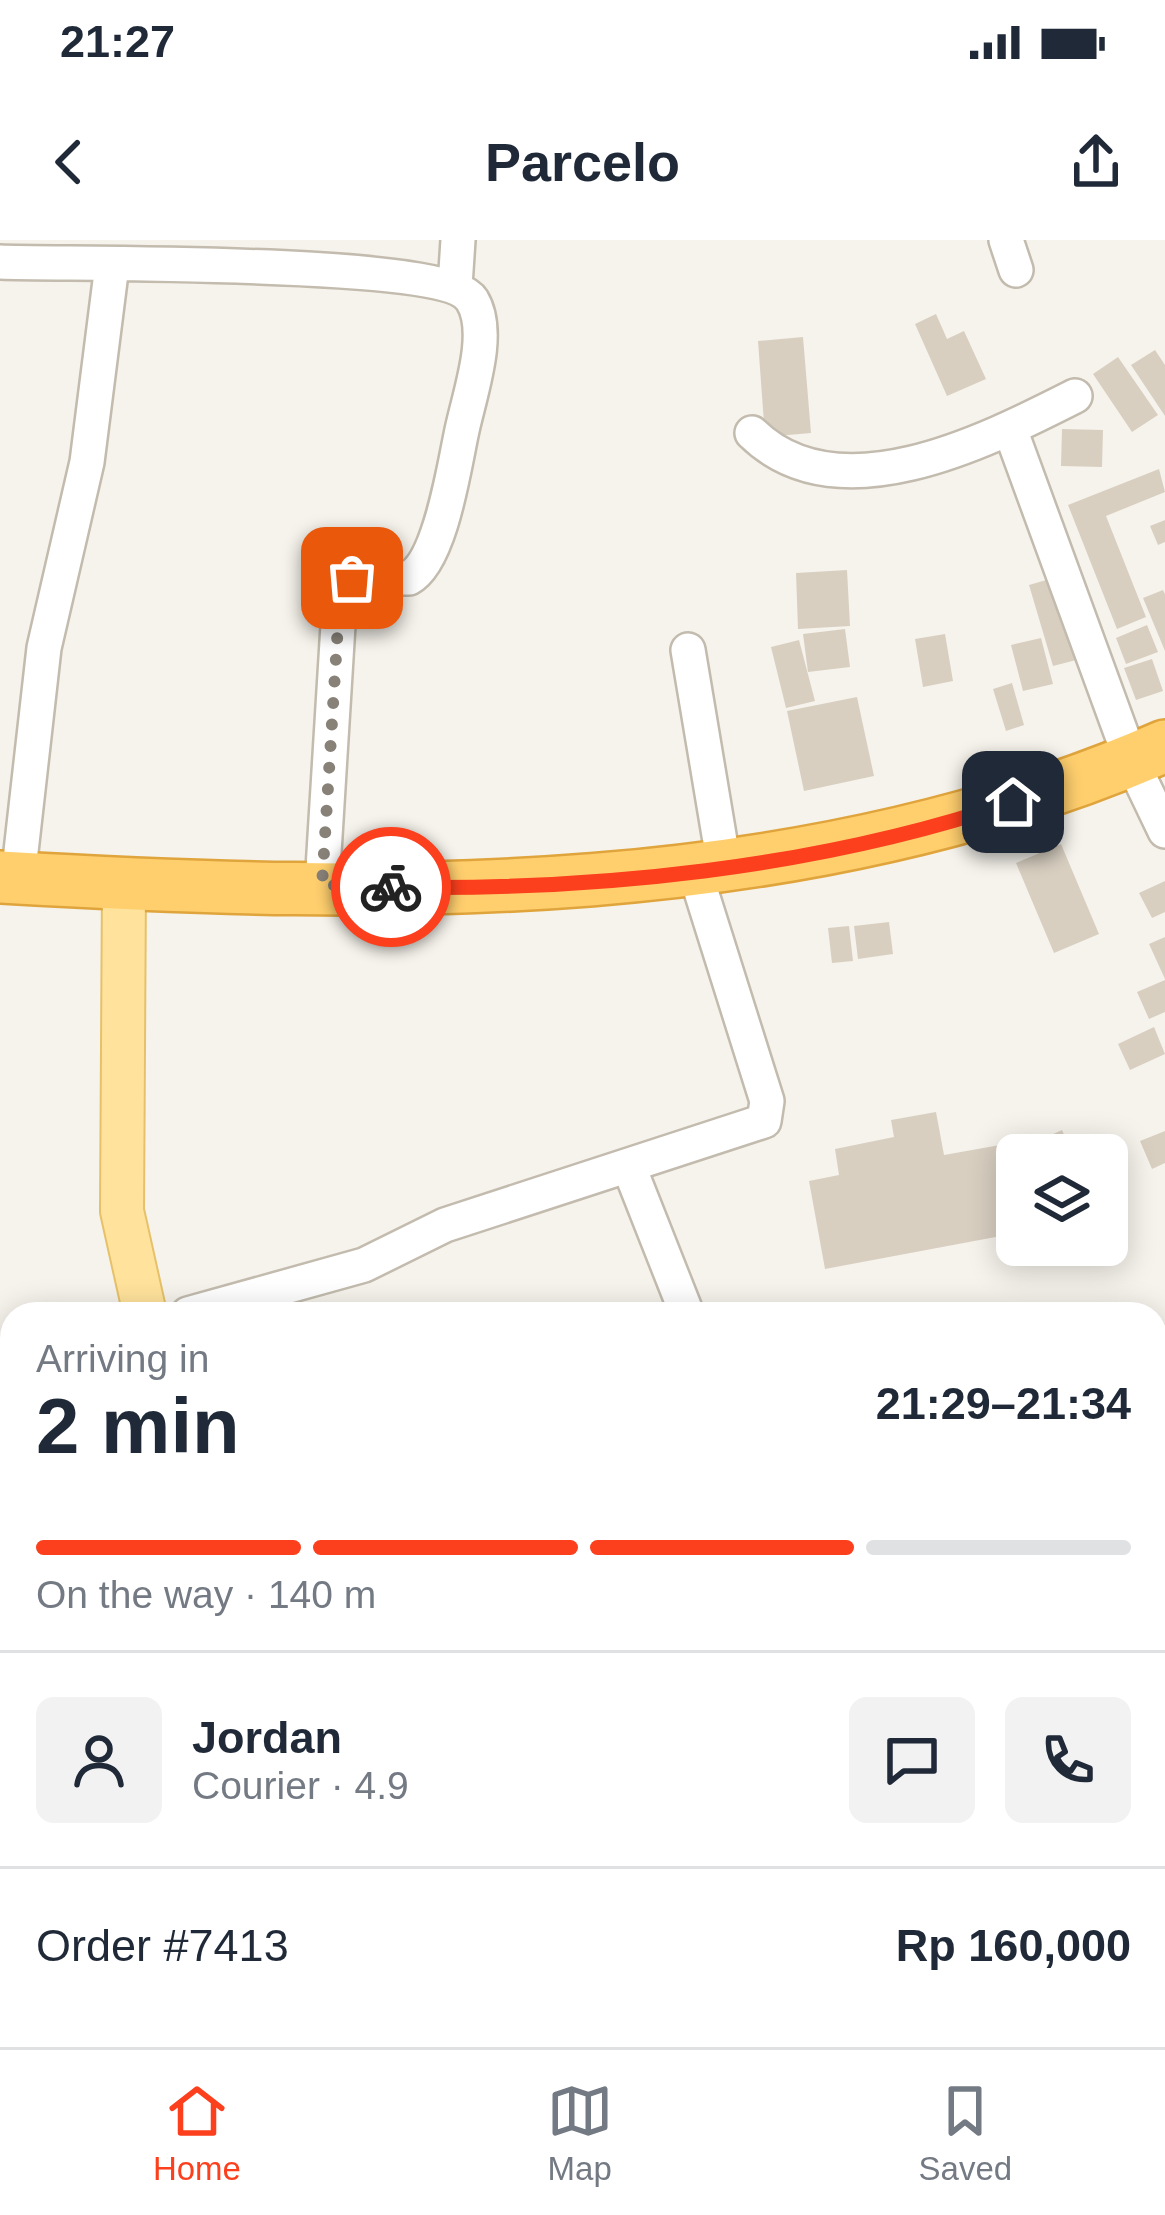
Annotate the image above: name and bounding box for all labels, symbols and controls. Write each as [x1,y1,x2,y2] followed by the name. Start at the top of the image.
[60,16,175,67] text: 21:27
[36,129,102,195] icon: back
[1063,129,1129,195] icon: share
[485,132,680,192] text: Parcelo
[301,527,403,629] pin
[319,545,385,611] icon: bag
[962,751,1064,853] pin
[980,769,1046,835] icon: home
[331,827,451,947] courier
[358,854,424,920] icon: bike
[996,1134,1128,1266] map controls
[996,1134,1128,1266] button: layers
[36,1337,209,1380] text: Arriving in
[876,1378,1131,1429] text: 21:29–21:34
[36,1382,240,1470] text: 2 min
[36,1573,376,1616] text: On the way · 140 m
[36,1697,162,1823] button: person
[849,1697,975,1823] button: chat
[1005,1697,1131,1823] button: phone
[192,1712,342,1763] text: Jordan
[192,1764,409,1807] text: Courier · 4.9
[36,1920,289,1971] text: Order #7413
[896,1920,1131,1971] text: Rp 160,000
[153,2078,241,2188] tab: Home
[547,2078,613,2188] tab: Map
[919,2078,1012,2188] tab: Saved

